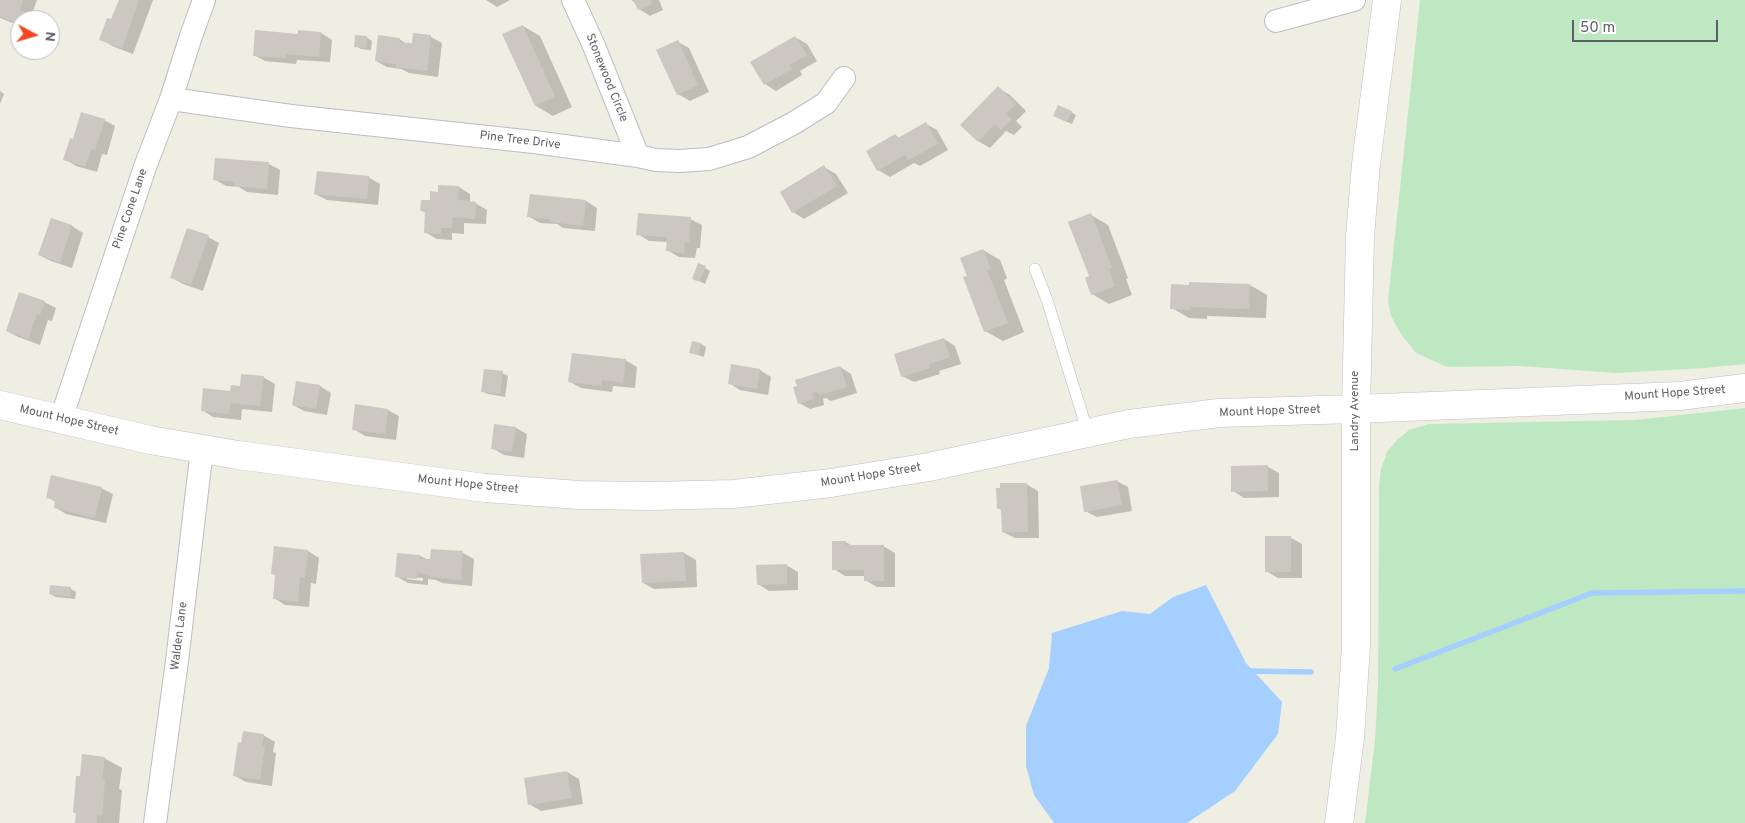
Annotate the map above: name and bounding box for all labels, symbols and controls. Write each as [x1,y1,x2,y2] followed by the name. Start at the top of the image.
[10,10,60,60] north arrow
[1575,10,1721,42] scale bar
[1580,19,1615,38] text: 50 m
[40,31,58,42] text: N
[582,32,630,124] street label: Stonewood Circle
[479,129,561,153] street label: Pine Tree Drive
[111,167,151,251] street label: Pine Cone Lane
[1349,371,1363,451] street label: Landry Avenue
[1624,383,1726,405] street label: Mount Hope Street
[18,403,120,439] street label: Mount Hope Street
[1219,403,1321,421] street label: Mount Hope Street
[820,461,922,491] street label: Mount Hope Street
[417,473,519,497] street label: Mount Hope Street
[169,601,191,671] street label: Walden Lane

